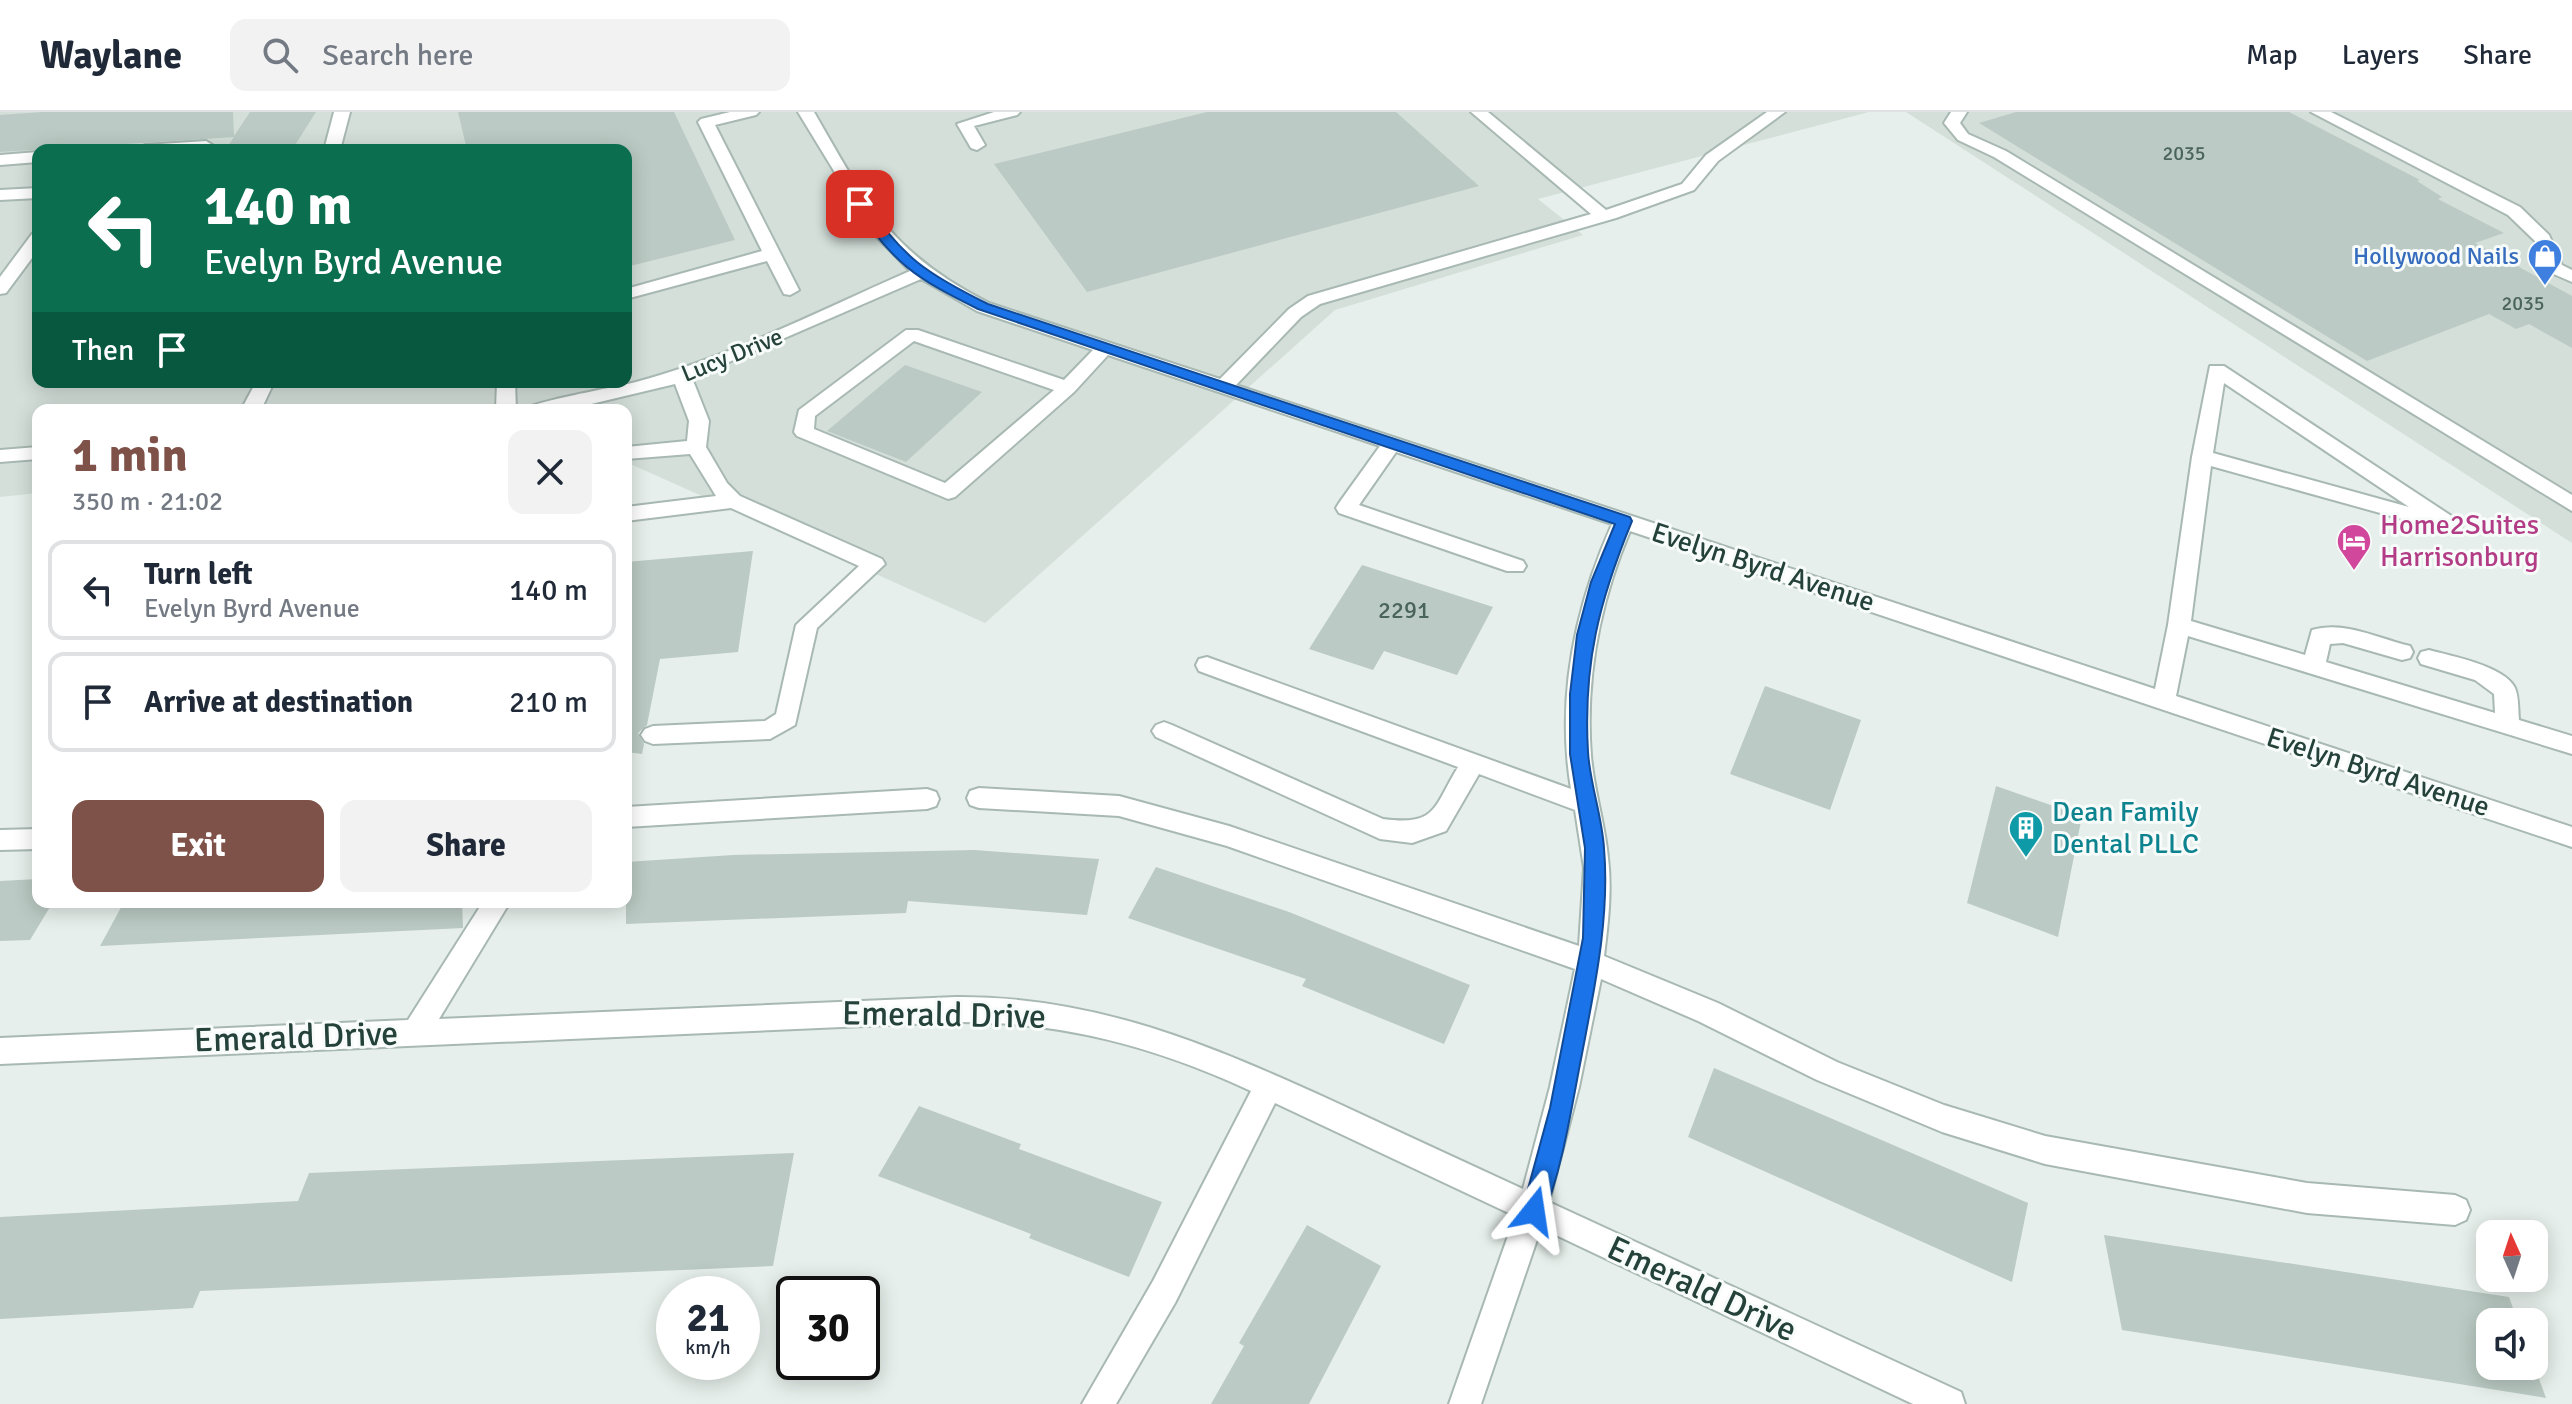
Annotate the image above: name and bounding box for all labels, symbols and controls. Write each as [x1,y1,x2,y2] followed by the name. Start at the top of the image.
[230,19,790,91] search box
[40,32,182,79] text: Waylane
[258,33,302,77] icon: search
[322,37,474,74] text: Search here
[2246,38,2298,72] text: Map
[2342,38,2419,72] text: Layers
[2463,38,2532,72] text: Share
[2162,141,2206,166] house number: 2035
[826,170,894,238] pin
[204,171,352,240] text: 140 m
[72,176,176,280] icon: left
[838,182,882,226] icon: arrive
[2526,237,2564,287] shop icon: Hollywood Nails
[204,240,503,285] text: Evelyn Byrd Avenue
[2353,241,2519,271] place label: Hollywood Nails
[2501,291,2545,316] house number: 2035
[677,321,787,389] street label: Lucy Drive
[150,328,194,372] icon: arrive
[72,332,134,369] text: Then
[72,426,188,485] text: 1 min
[508,430,592,514] button: close
[72,486,223,518] text: 350 m · 21:02
[2380,508,2539,574] place label: Home2Suites Harrisonburg
[1647,515,1879,619] street label: Evelyn Byrd Avenue
[2335,522,2373,572] hotel icon: Home2Suites Harrisonburg
[144,556,253,593] text: Turn left
[76,568,120,612] icon: left
[509,572,588,609] text: 140 m
[144,593,360,625] text: Evelyn Byrd Avenue
[1378,595,1430,625] house number: 2291
[76,680,120,724] icon: arrive
[144,684,413,721] text: Arrive at destination
[509,684,588,721] text: 210 m
[2262,720,2494,824] street label: Evelyn Byrd Avenue
[2052,795,2199,861] place label: Dean Family Dental PLLC
[72,800,324,892] button: Exit
[340,800,592,892] button: Share
[2007,809,2045,859] building icon: Dean Family Dental PLLC
[842,992,1046,1038] street label: Emerald Drive
[193,1012,399,1062] street label: Emerald Drive
[1492,1169,1576,1253] position arrow
[2476,1220,2548,1292] north arrow
[2476,1220,2548,1380] map controls
[1601,1227,1803,1351] street label: Emerald Drive
[776,1276,880,1380] speed limit sign: 30
[686,1293,730,1343] text: 21
[2476,1308,2548,1380] button: sound
[685,1335,731,1360] text: km/h

